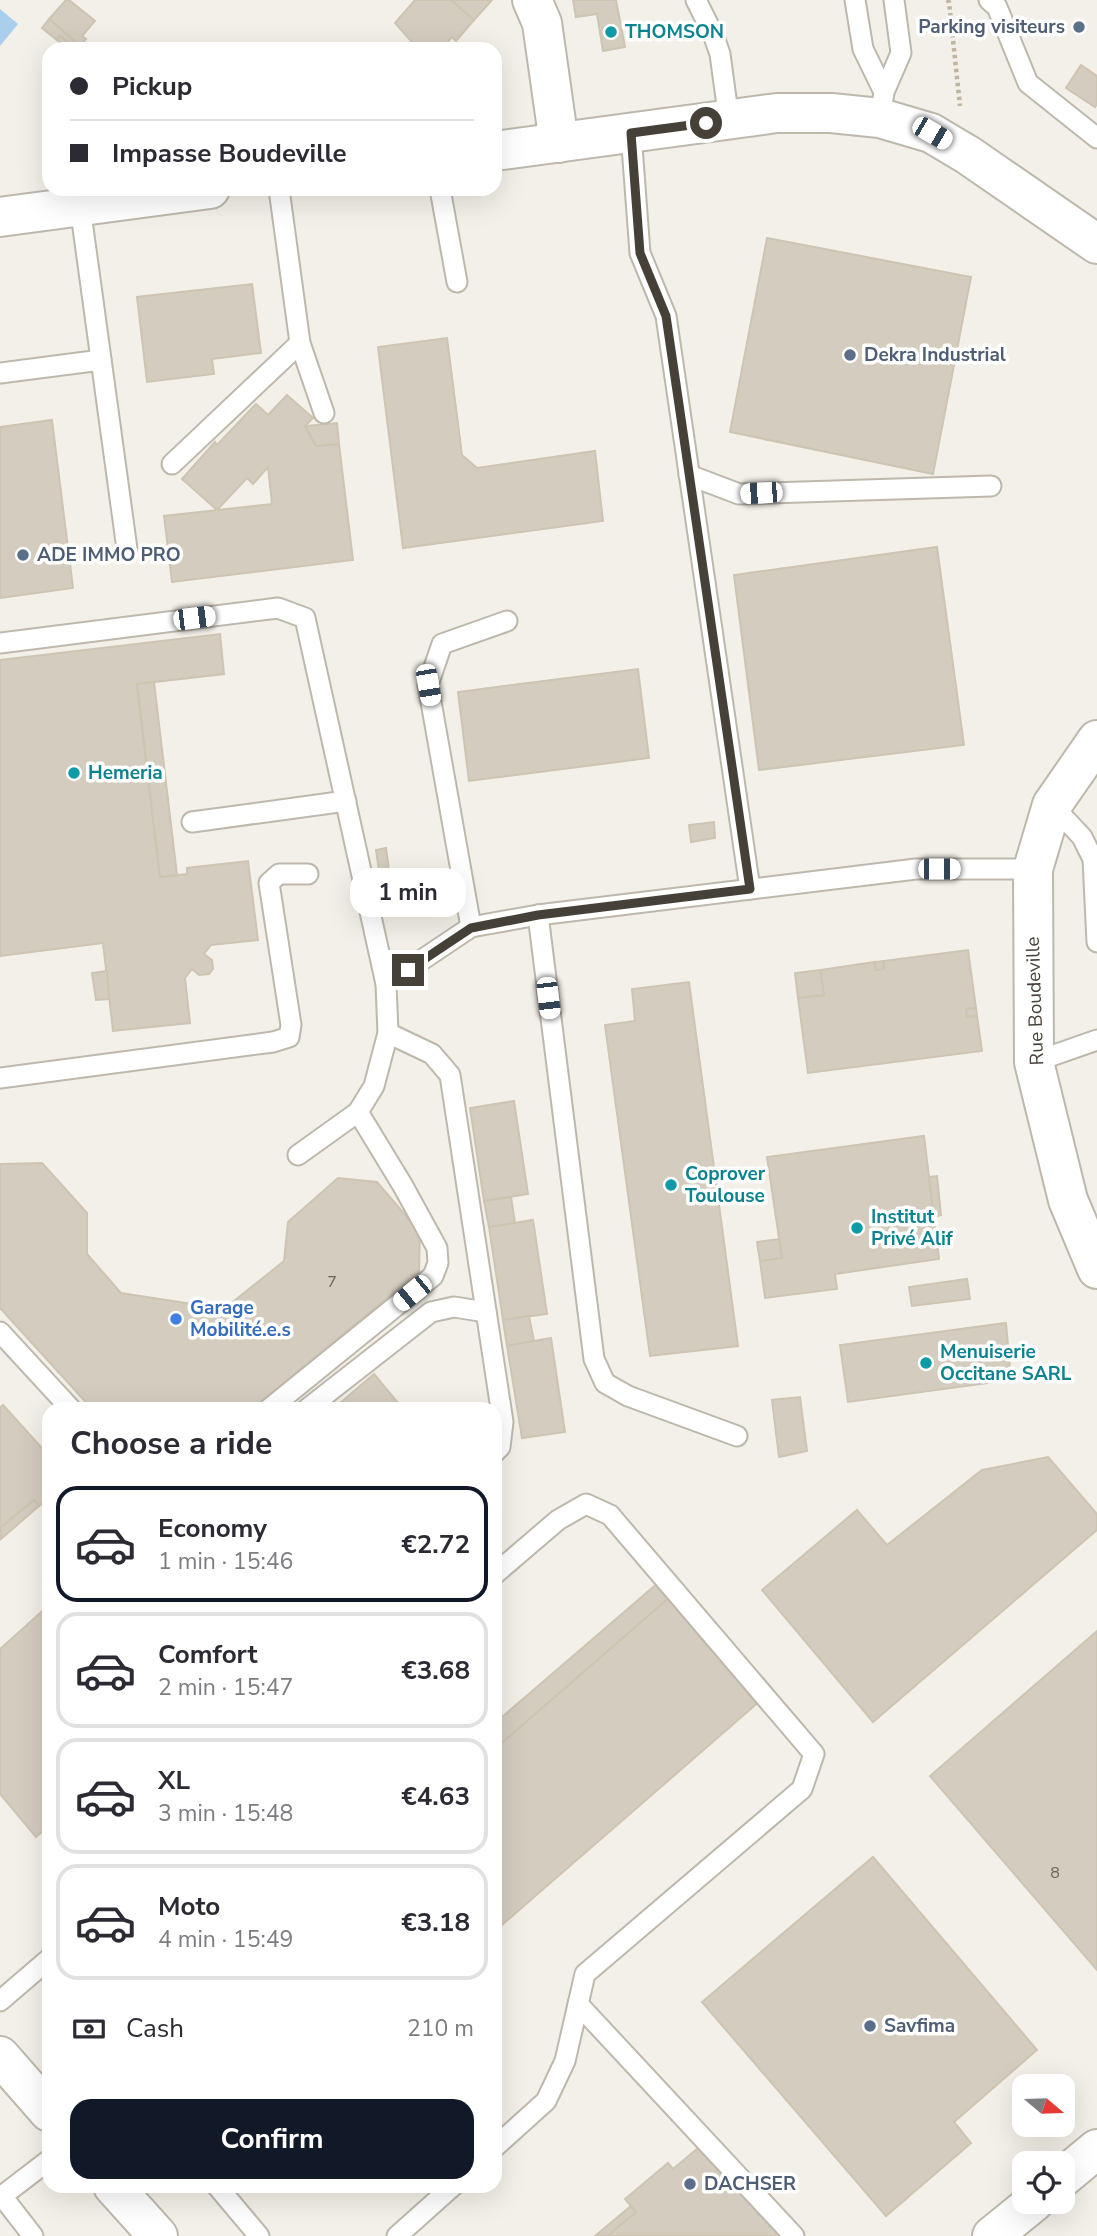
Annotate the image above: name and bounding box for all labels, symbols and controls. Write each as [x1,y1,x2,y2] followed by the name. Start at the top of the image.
[918,14,1065,40] place label: Parking visiteurs
[625,19,724,45] place label: THOMSON
[1071,19,1087,35] marker: Parking visiteurs
[603,24,619,40] marker: THOMSON
[112,69,192,104] text: Pickup
[690,107,722,139] route start
[909,113,956,153] car
[112,136,347,171] text: Impasse Boudeville
[864,342,1006,368] place label: Dekra Industrial
[842,347,858,363] marker: Dekra Industrial
[740,481,783,505] car
[37,542,181,568] place label: ADE IMMO PRO
[15,547,31,563] marker: ADE IMMO PRO
[172,605,217,631] car
[415,662,442,708] car
[88,760,163,786] place label: Hemeria
[66,765,82,781] marker: Hemeria
[919,859,961,880] car
[350,869,466,918] callout: 1 min
[378,877,438,908] text: 1 min
[1020,936,1050,1066] street label: Rue Boudeville
[392,954,424,986] route end
[536,976,561,1020] car
[685,1161,766,1209] place label: Coprover Toulouse
[663,1177,679,1193] marker: Coprover Toulouse
[871,1204,954,1252] place label: Institut Privé Alif
[849,1220,865,1236] marker: Institut Privé Alif
[327,1271,337,1293] house number: 7
[390,1272,435,1314] car
[190,1295,291,1343] place label: Garage Mobilité.e.s
[168,1311,184,1327] marker: Garage Mobilité.e.s
[940,1339,1072,1387] place label: Menuiserie Occitane SARL
[918,1355,934,1371] marker: Menuiserie Occitane SARL
[70,1422,272,1465] text: Choose a ride
[158,1511,267,1546] text: Economy
[74,1513,137,1576] icon: car
[401,1527,470,1562] text: €2.72
[158,1546,293,1577] text: 1 min · 15:46
[158,1637,258,1672] text: Comfort
[74,1639,137,1702] icon: car
[401,1653,470,1688] text: €3.68
[158,1672,293,1703] text: 2 min · 15:47
[158,1763,190,1798] text: XL
[74,1765,137,1828] icon: car
[401,1779,470,1814] text: €4.63
[158,1798,293,1829] text: 3 min · 15:48
[1050,1862,1060,1884] house number: 8
[158,1889,220,1924] text: Moto
[74,1891,137,1954] icon: car
[401,1905,470,1940] text: €3.18
[158,1924,293,1955] text: 4 min · 15:49
[70,2010,108,2048] icon: cash
[126,2011,184,2046] text: Cash
[407,2013,474,2044] text: 210 m
[884,2013,955,2039] place label: Savfima
[862,2018,878,2034] marker: Savfima
[1012,2074,1074,2137] north arrow
[1012,2074,1075,2214] map controls
[70,2099,474,2179] button: Confirm
[1012,2151,1075,2214] button: locate
[704,2171,796,2197] place label: DACHSER
[682,2176,698,2192] marker: DACHSER

